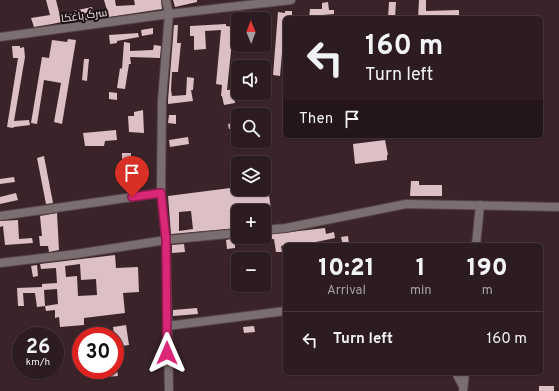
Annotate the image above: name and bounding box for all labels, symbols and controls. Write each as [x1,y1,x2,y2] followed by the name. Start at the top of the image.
[60,6,108,26] street label: سرک باغکا
[231,12,271,52] north arrow
[231,12,271,292] map controls
[365,29,443,65] text: 160 m
[299,32,351,84] icon: left
[231,60,271,100] button: sound
[365,64,433,87] text: Turn left
[231,108,271,148] button: search
[341,108,363,130] icon: arrive
[299,110,333,129] text: Then
[115,156,149,197] pin
[231,156,271,196] button: layers
[121,162,143,184] icon: arrive
[231,204,271,244] button: +
[231,252,271,292] button: −
[318,254,375,284] text: 10:21
[416,254,426,284] text: 1
[467,254,508,284] text: 190
[327,283,366,299] text: Arrival
[410,283,432,299] text: min
[482,283,493,299] text: m
[72,327,124,379] speed limit sign: 30
[299,329,321,351] icon: left
[333,330,393,349] text: Turn left
[487,330,527,349] text: 160 m
[146,332,188,374] position arrow
[26,335,50,361] text: 26
[26,356,50,369] text: km/h

